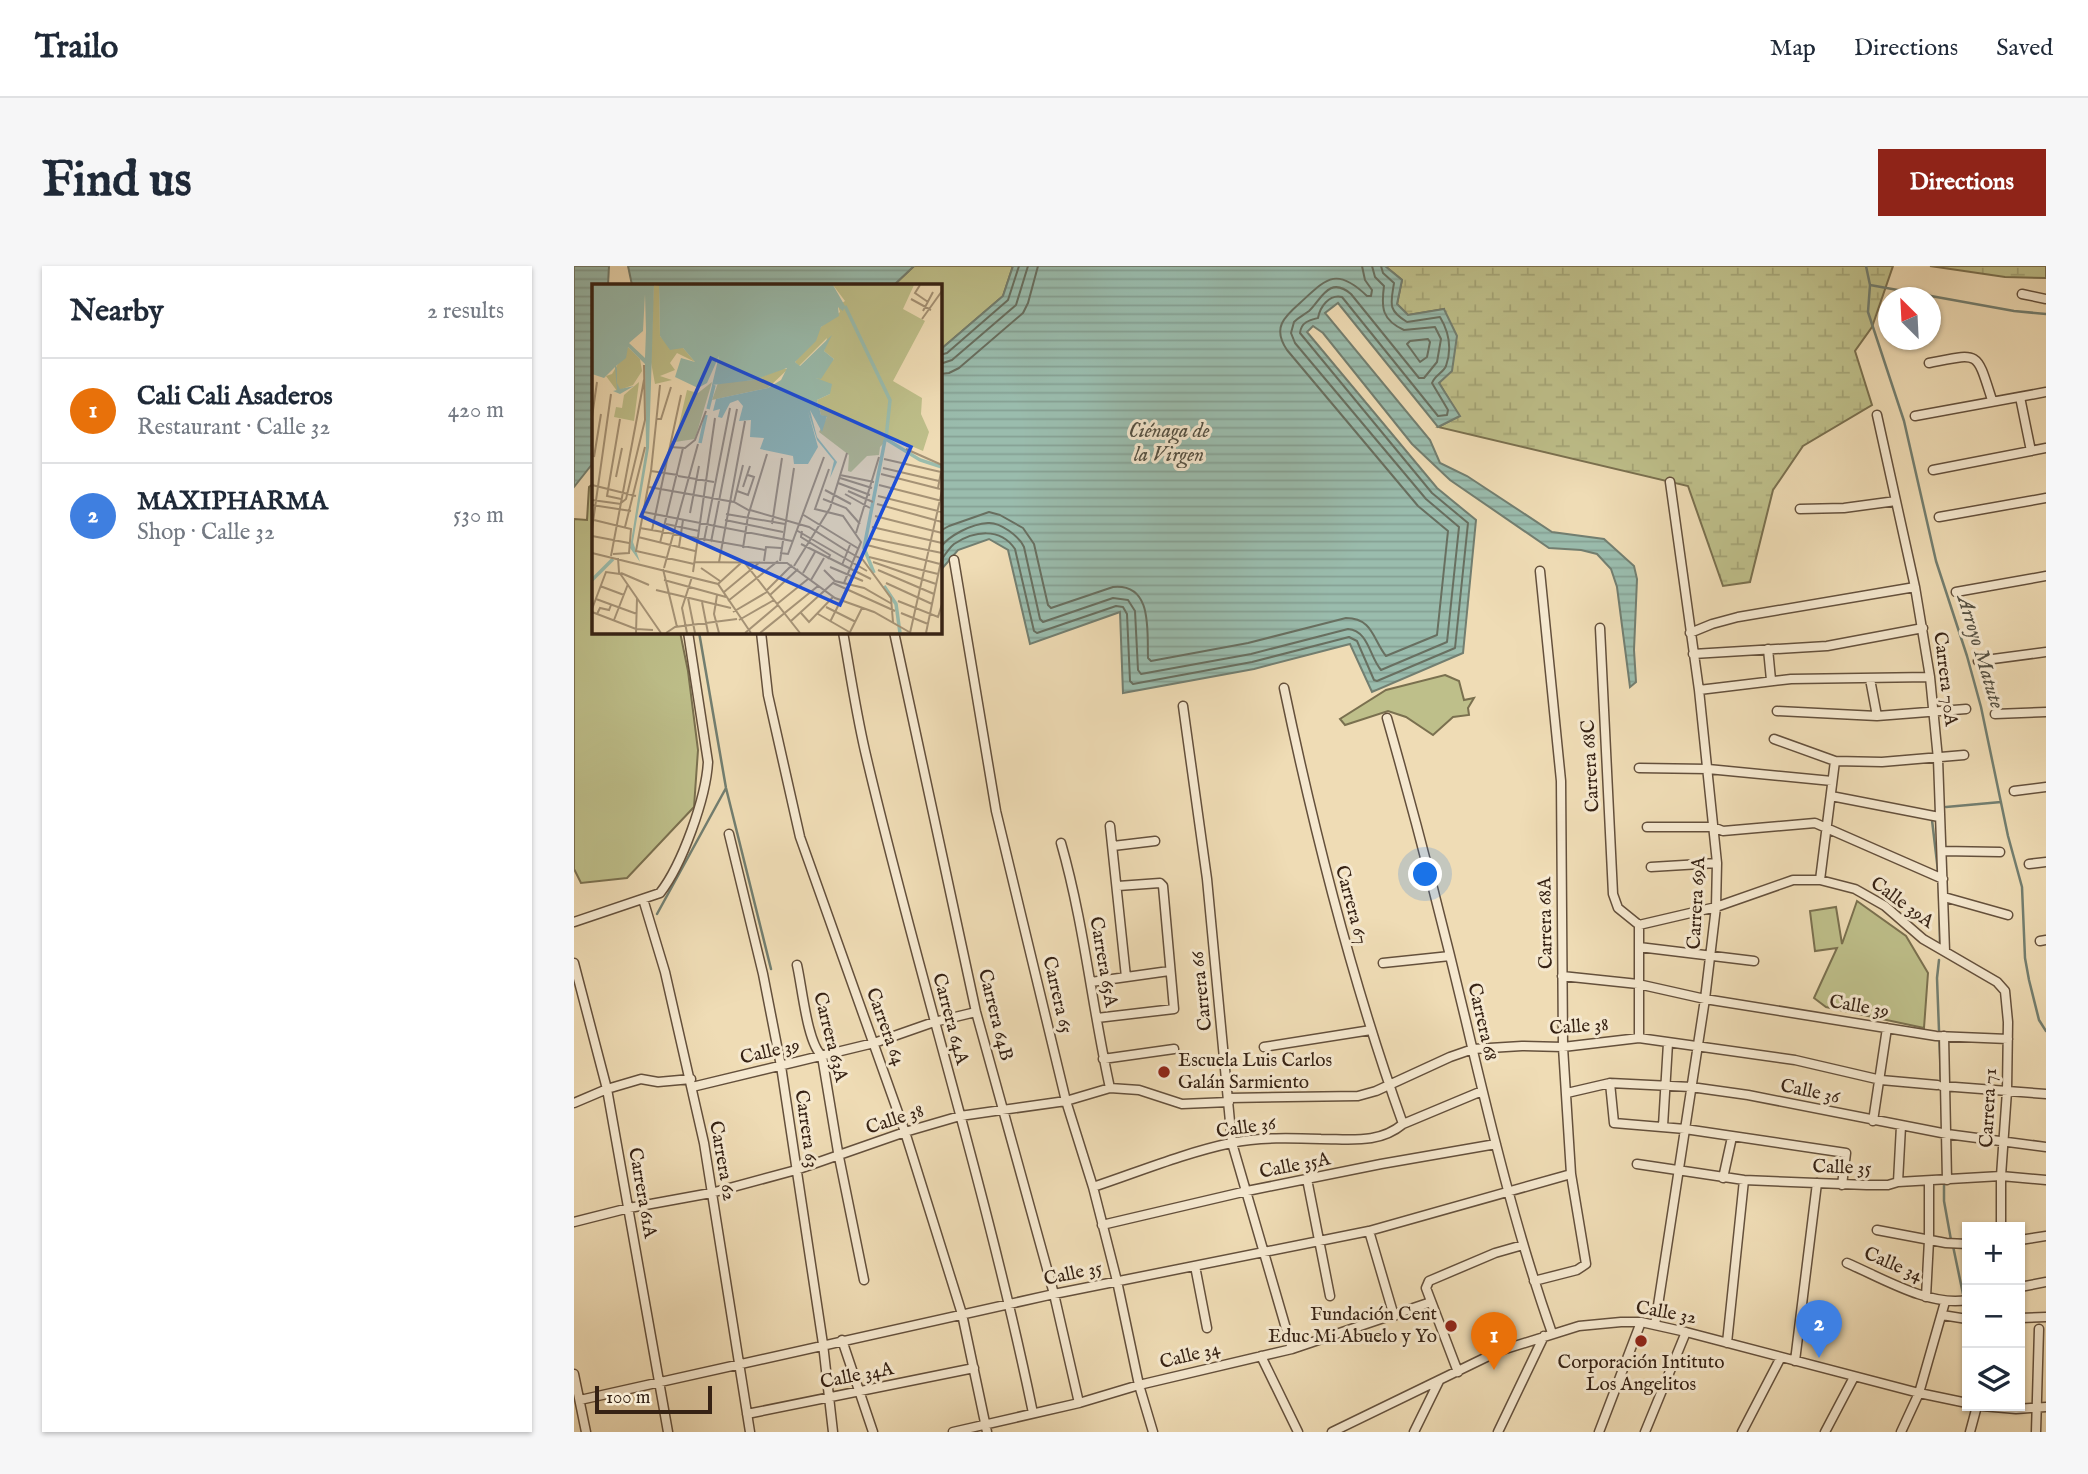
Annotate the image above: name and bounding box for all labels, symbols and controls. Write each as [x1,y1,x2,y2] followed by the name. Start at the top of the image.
[35,27,118,69] text: Trailo
[1770,33,1816,64] text: Map
[1854,33,1958,64] text: Directions
[1996,33,2053,64] text: Saved
[1878,149,2046,216] button: Directions
[42,151,192,213] text: Find us
[592,284,942,634] inset map
[1878,287,1941,350] north arrow
[70,293,163,331] text: Nearby
[427,297,504,326] text: 2 results
[137,380,333,413] text: Cali Cali Asaderos
[89,396,97,425] text: 1
[448,396,504,425] text: 420 m
[137,413,330,442] text: Restaurant · Calle 32
[1128,418,1210,469] water label: Ciénaga de la Virgen
[137,485,328,518] text: MAXIPHARMA
[88,501,98,530] text: 2
[453,501,504,530] text: 530 m
[137,518,275,547] text: Shop · Calle 32
[1949,590,2010,712] water label: Arroyo Matute
[1927,630,1963,729] street label: Carrera 70A
[1577,719,1605,813] street label: Carrera 68C
[1683,855,1711,950] street label: Carrera 69A
[1408,857,1442,891] your location
[1329,863,1373,947] street label: Carrera 67
[1865,872,1940,935] street label: Calle 39A
[1533,876,1559,969] street label: Carrera 68A
[1083,915,1123,1010] street label: Carrera 65A
[1186,949,1218,1032] street label: Carrera 66
[1036,954,1078,1036] street label: Carrera 65
[972,967,1018,1063] street label: Carrera 64B
[926,971,974,1069] street label: Carrera 64A
[1461,981,1503,1063] street label: Carrera 68
[860,985,910,1070] street label: Carrera 64
[807,990,853,1086] street label: Carrera 63A
[1827,990,1891,1024] street label: Calle 39
[1548,1013,1610,1041] street label: Calle 38
[738,1034,802,1070] street label: Calle 39
[1178,1049,1332,1095] place label: Escuela Luis Carlos Galán Sarmiento
[1156,1064,1172,1080] marker: Escuela Luis Carlos Galán Sarmiento
[1975,1068,2003,1148] street label: Carrera 71
[1778,1074,1843,1110] street label: Calle 36
[789,1088,823,1170] street label: Carrera 63
[863,1099,927,1141] street label: Calle 38
[1215,1112,1278,1144] street label: Calle 36
[703,1119,741,1203] street label: Carrera 62
[622,1146,662,1241] street label: Carrera 61A
[1257,1147,1334,1185] street label: Calle 35A
[1812,1155,1872,1181] street label: Calle 35
[1962,1222,2025,1411] map controls
[1962,1222,2025,1285] button: +
[1860,1242,1927,1288] street label: Calle 34
[1042,1256,1104,1292] street label: Calle 35
[1962,1285,2025,1348] button: −
[1634,1296,1698,1330] street label: Calle 32
[1796,1300,1842,1358] pin: 2
[1268,1303,1437,1349] place label: Fundación Cent Educ Mi Abuelo y Yo
[1471,1312,1517,1370] pin: 1
[1443,1318,1459,1334] marker: Fundación Cent Educ Mi Abuelo y Yo
[1633,1333,1649,1349] marker: Corporación Intituto Los Angelitos
[1157,1337,1223,1375] street label: Calle 34
[1962,1348,2025,1411] button: layers
[1558,1351,1724,1397] place label: Corporación Intituto Los Angelitos
[818,1357,897,1395] street label: Calle 34A
[595,1383,712,1415] scale bar
[606,1386,650,1410] text: 100 m

